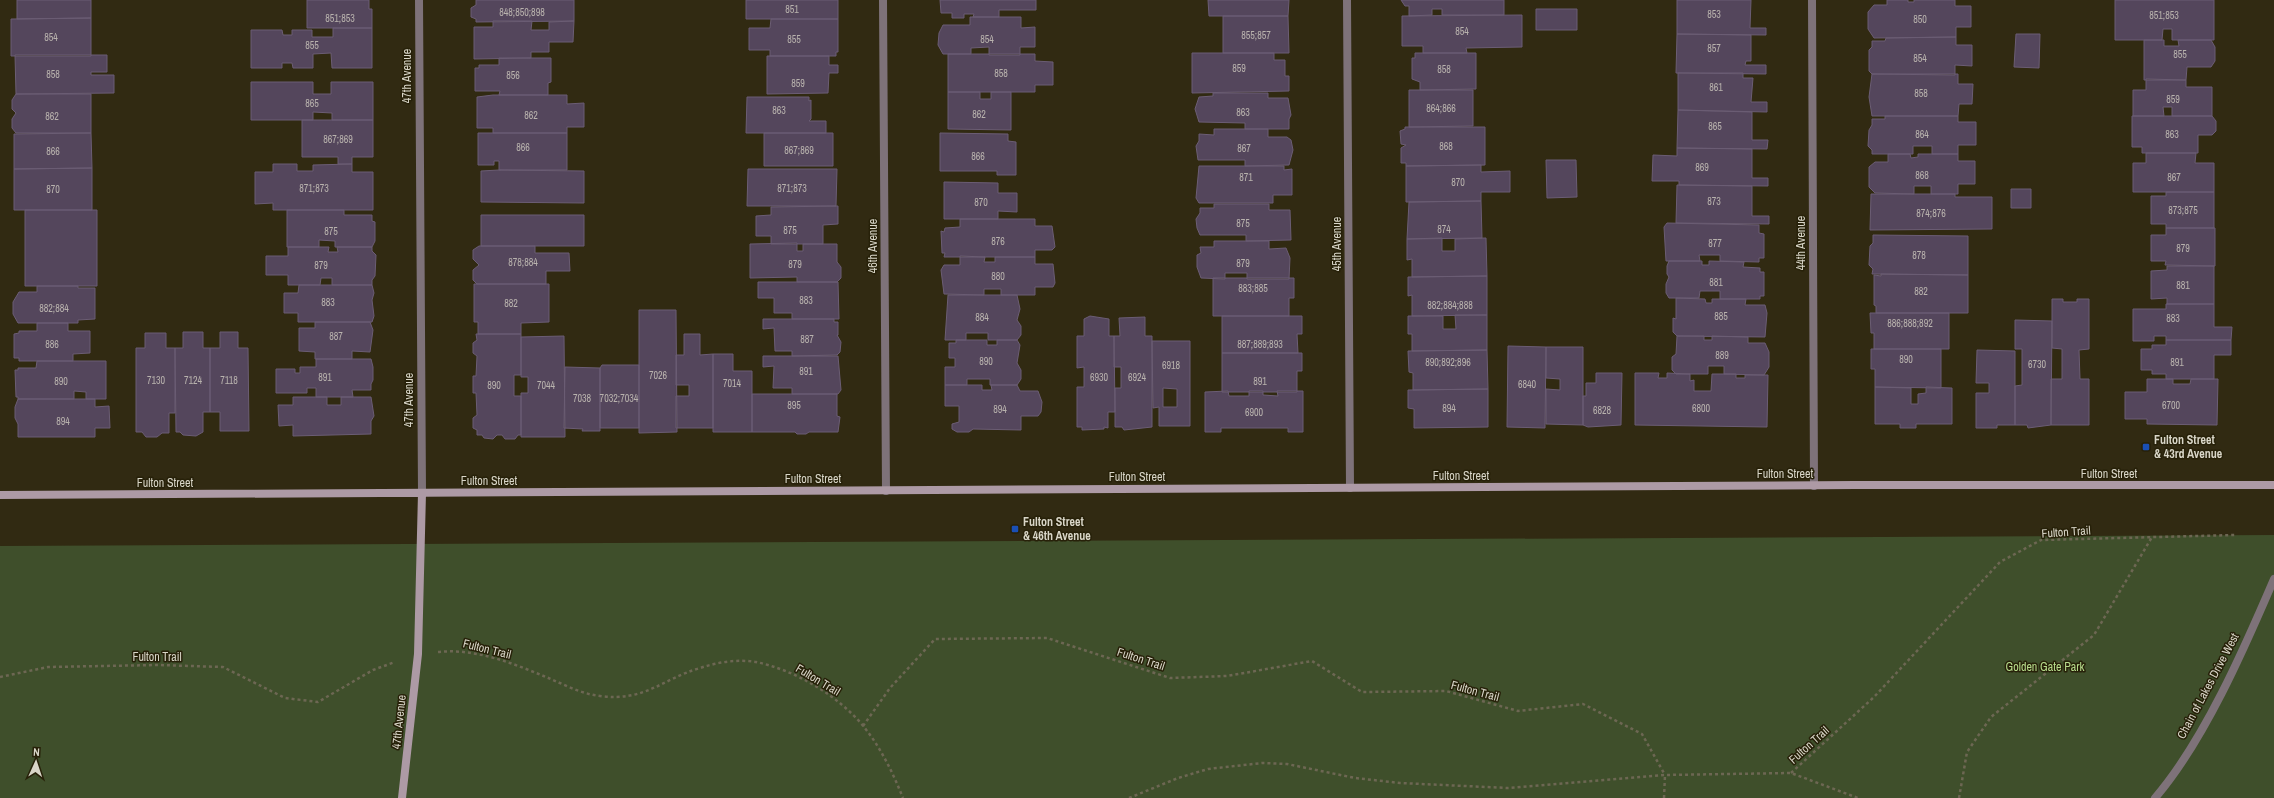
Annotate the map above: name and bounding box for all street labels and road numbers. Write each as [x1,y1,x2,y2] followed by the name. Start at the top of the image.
[399,49,415,103] street label: 47th Avenue
[1793,216,1809,270] street label: 44th Avenue
[1329,217,1345,271] street label: 45th Avenue
[865,219,881,273] street label: 46th Avenue
[401,373,417,427] street label: 47th Avenue
[1757,466,1813,482] street label: Fulton Street
[2081,466,2137,482] street label: Fulton Street
[1433,468,1489,484] street label: Fulton Street
[1109,469,1165,485] street label: Fulton Street
[785,471,841,487] street label: Fulton Street
[461,473,517,489] street label: Fulton Street
[137,475,193,491] street label: Fulton Street
[2041,522,2091,542] street label: Fulton Trail
[2173,630,2243,742] street label: Chain of Lakes Drive West
[461,635,513,663] street label: Fulton Trail
[1115,644,1167,674] street label: Fulton Trail
[132,649,182,665] street label: Fulton Trail
[793,660,843,700] street label: Fulton Trail
[1449,677,1501,705] street label: Fulton Trail
[388,694,410,750] street label: 47th Avenue
[1785,723,1833,767] street label: Fulton Trail

